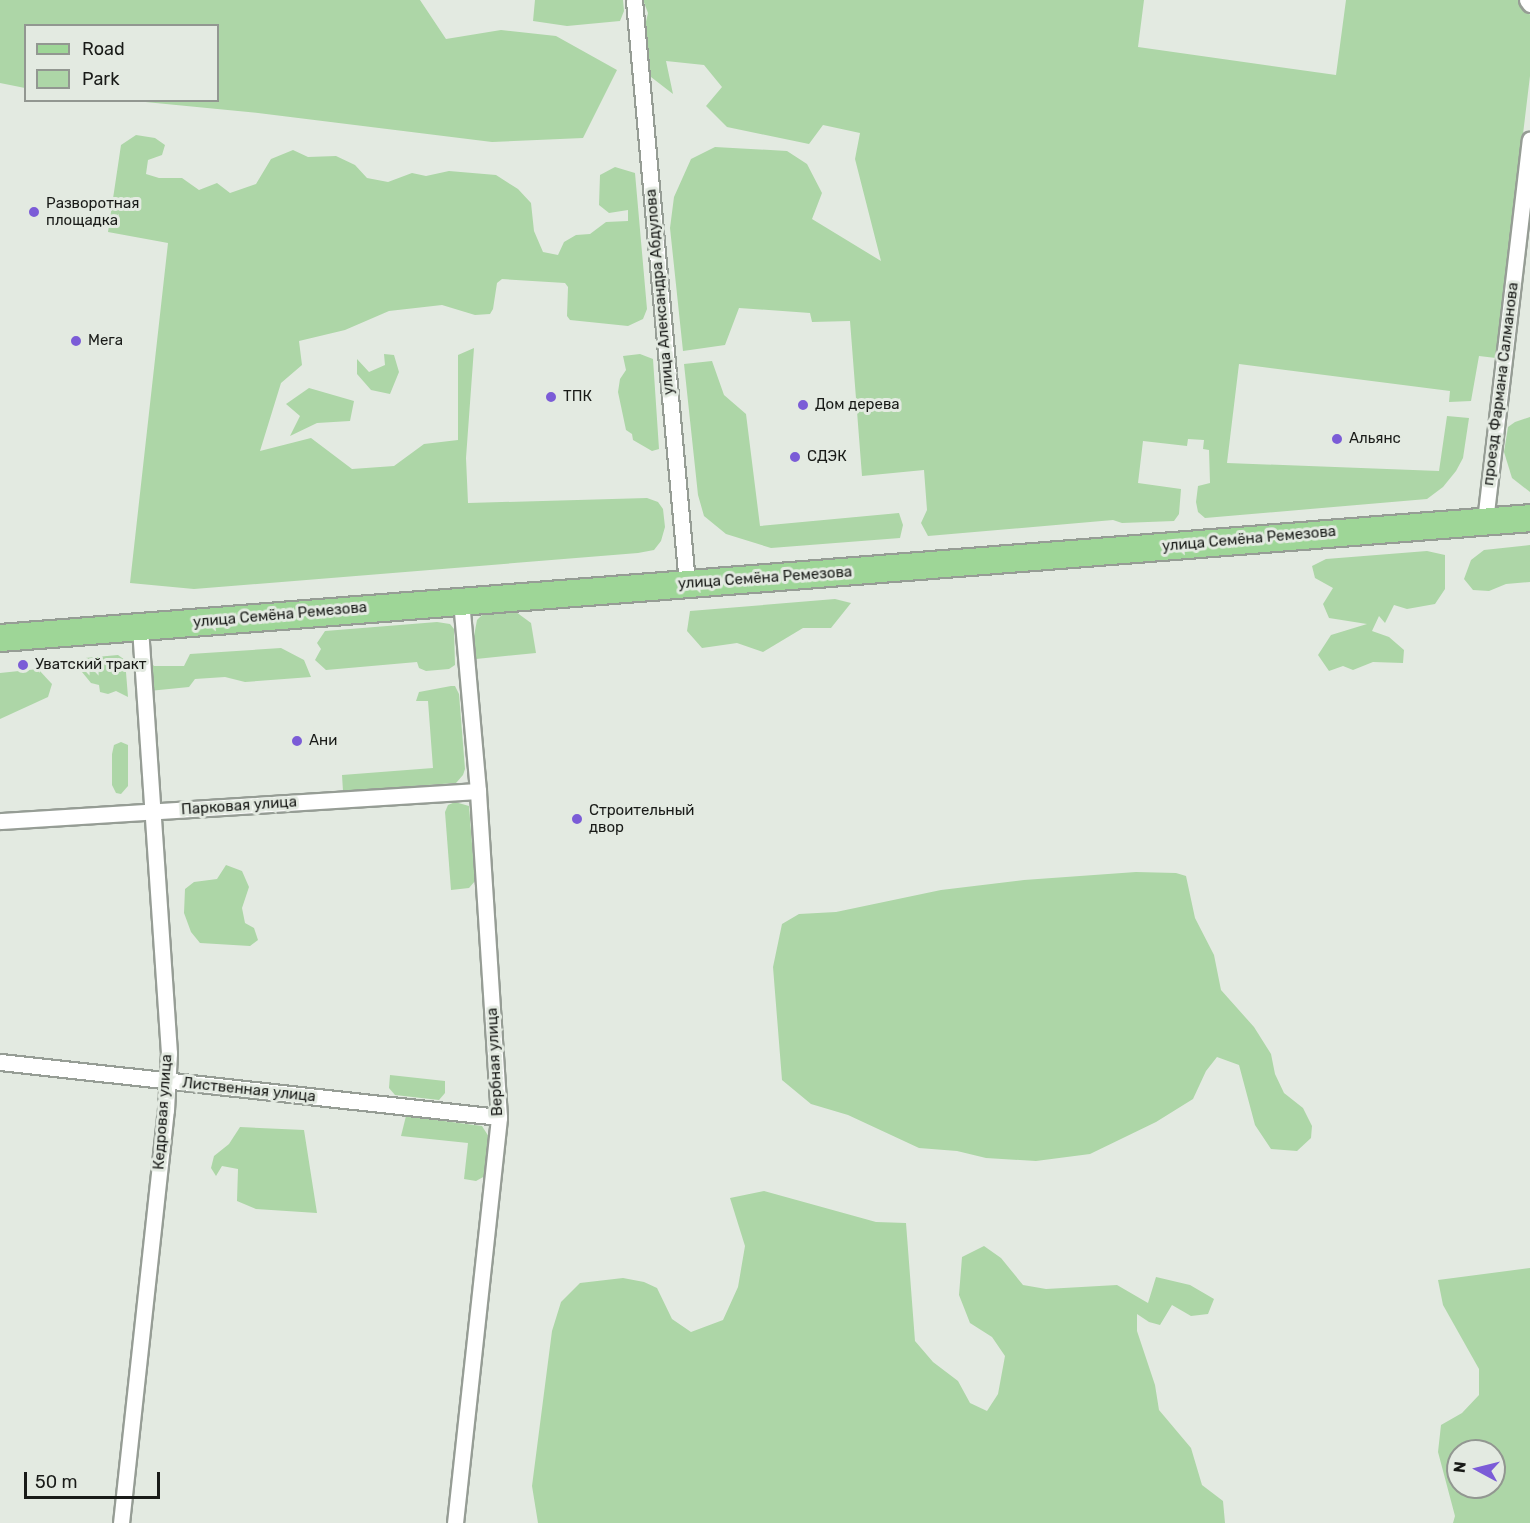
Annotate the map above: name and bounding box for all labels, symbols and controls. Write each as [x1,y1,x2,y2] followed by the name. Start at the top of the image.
[24,24,219,102] legend
[82,38,125,60] text: Road
[82,68,119,90] text: Park
[642,188,678,396] street label: улица Александра Абдулова
[46,194,139,229] place label: Разворотная площадка
[27,205,41,219] marker: Разворотная площадка
[1480,281,1522,487] street label: проезд Фармана Салманова
[88,332,123,350] place label: Мега
[69,334,83,348] marker: Мега
[563,388,592,406] place label: ТПК
[544,390,558,404] marker: ТПК
[815,396,900,414] place label: Дом дерева
[796,398,810,412] marker: Дом дерева
[1349,430,1401,448] place label: Альянс
[1330,432,1344,446] marker: Альянс
[807,448,847,466] place label: СДЭК
[788,450,802,464] marker: СДЭК
[1161,522,1337,556] street label: улица Семёна Ремезова
[677,563,853,593] street label: улица Семёна Ремезова
[192,598,368,632] street label: улица Семёна Ремезова
[35,656,146,674] place label: Уватский тракт
[16,658,30,672] marker: Уватский тракт
[309,732,337,750] place label: Ани
[290,734,304,748] marker: Ани
[181,793,297,819] street label: Парковая улица
[589,801,694,836] place label: Строительный двор
[570,812,584,826] marker: Строительный двор
[483,1007,507,1117] street label: Вербная улица
[150,1054,176,1170] street label: Кедровая улица
[181,1074,317,1106] street label: Лиственная улица
[1446,1439,1506,1499] north arrow
[27,1460,164,1498] scale bar
[1449,1460,1470,1474] text: N
[35,1471,78,1493] text: 50 m

